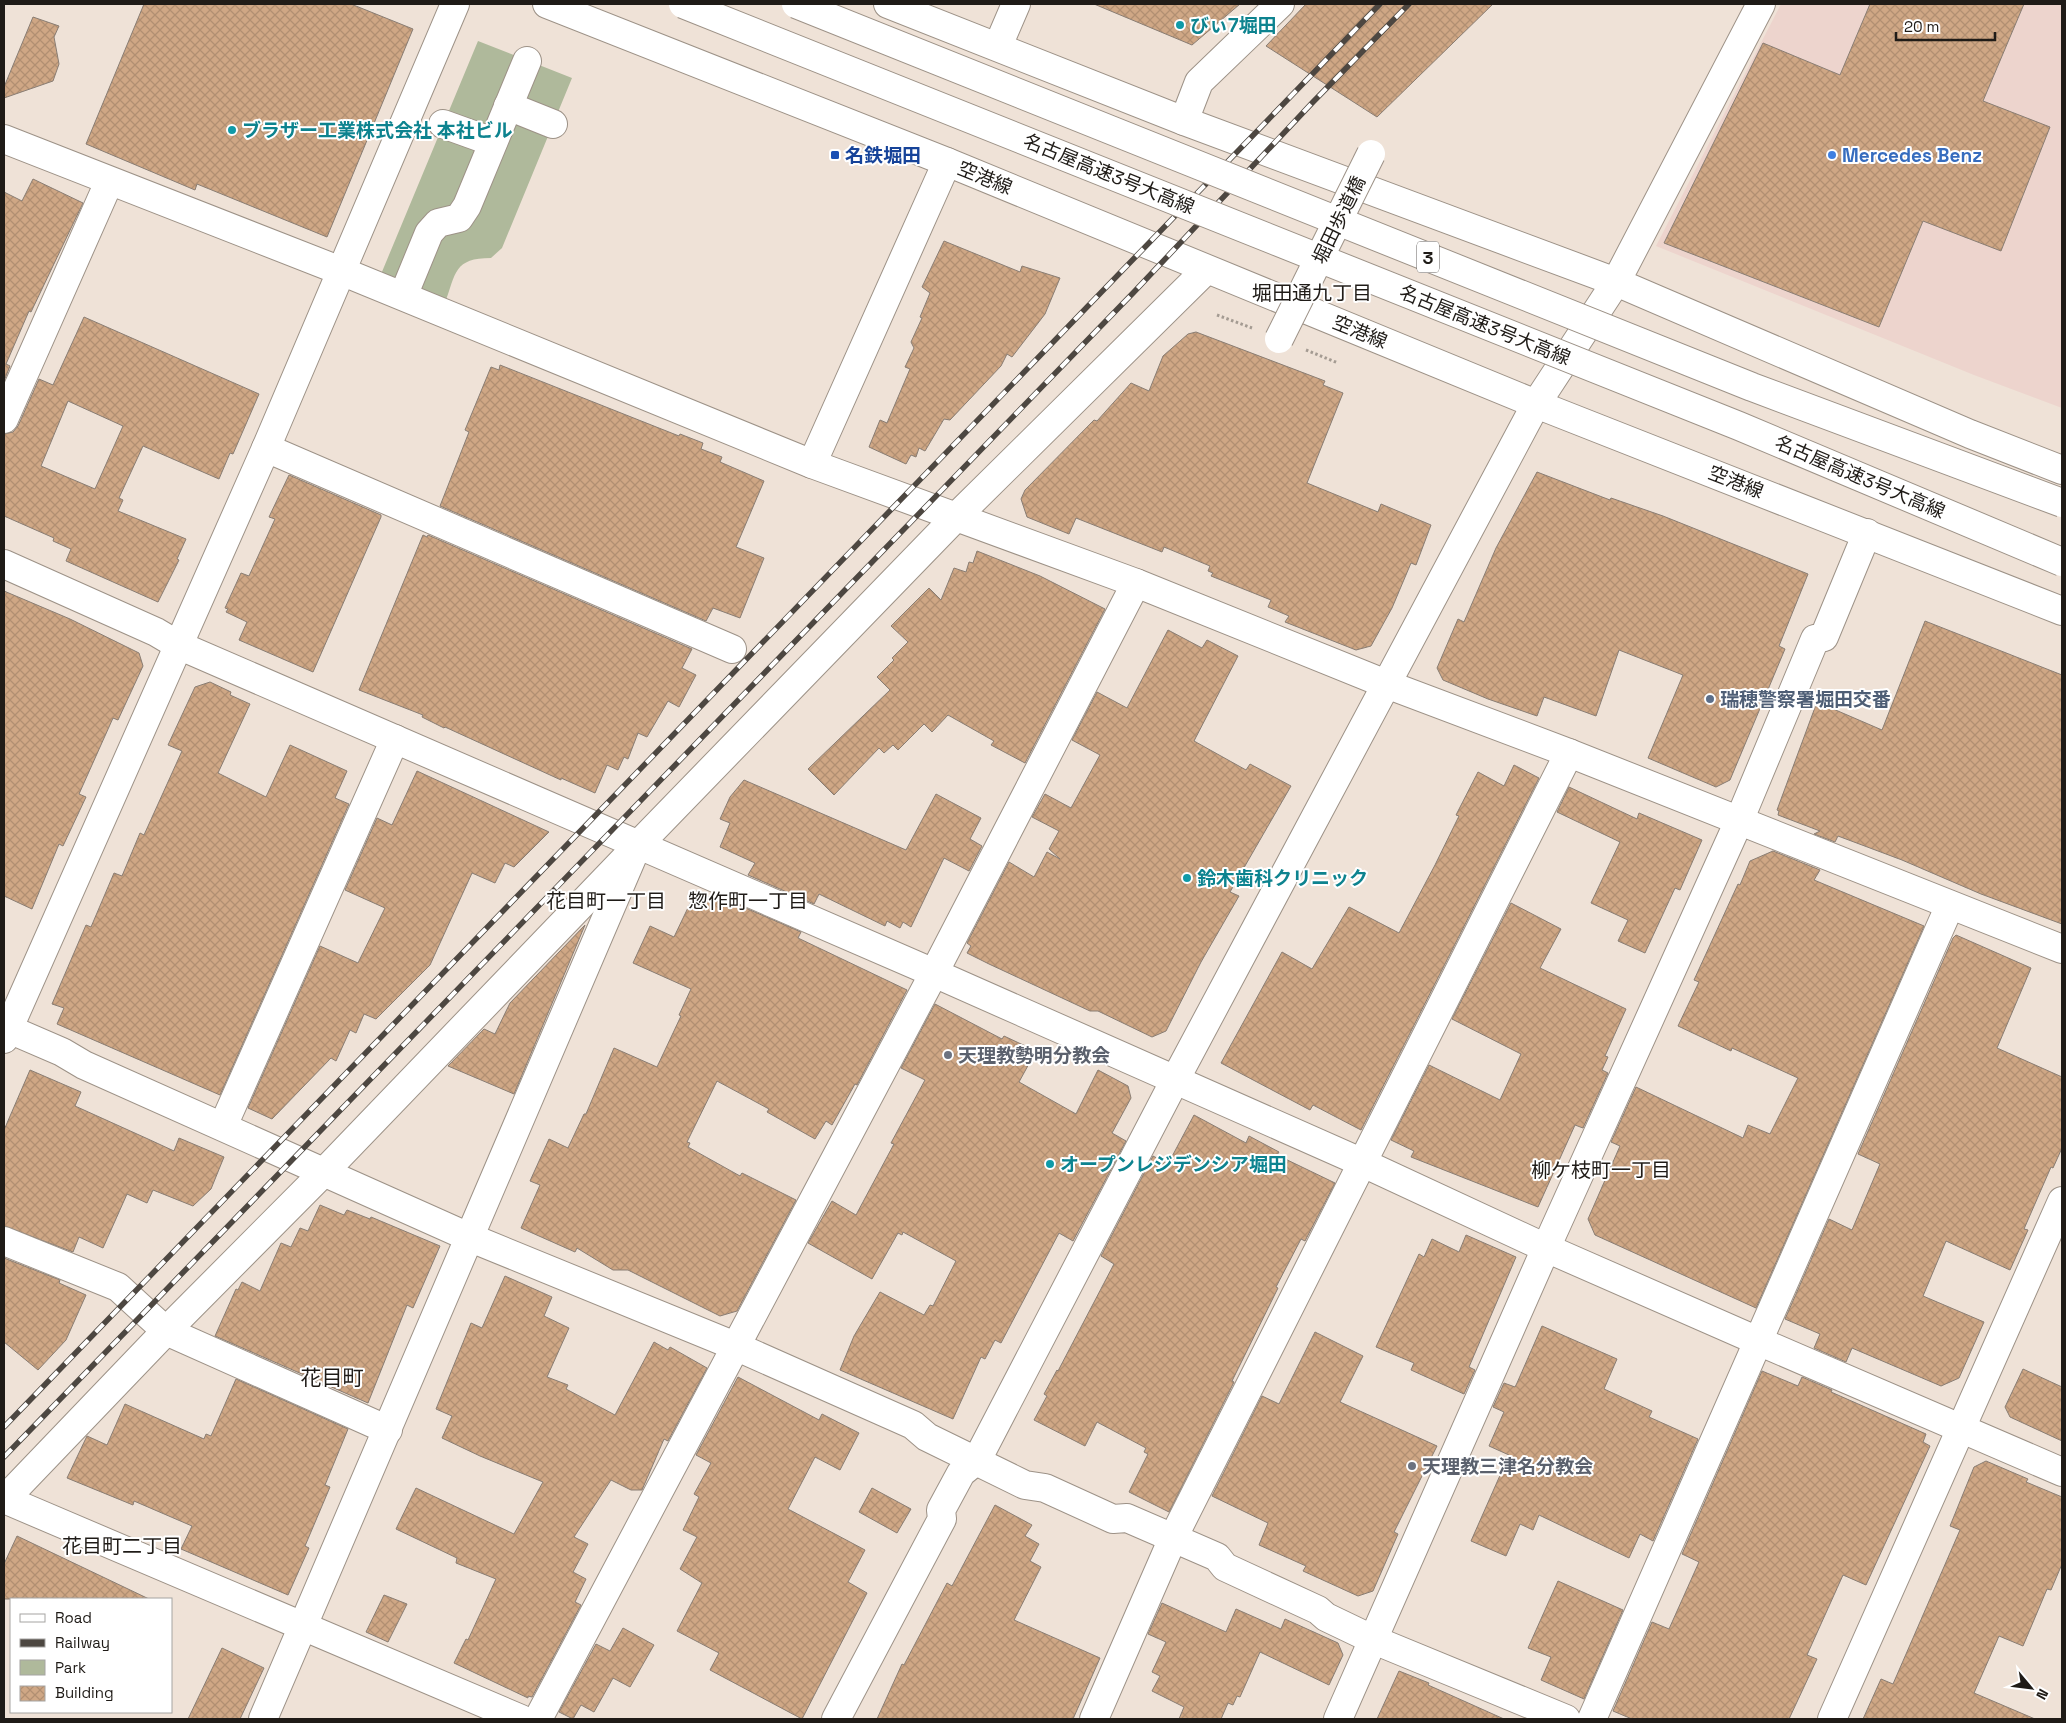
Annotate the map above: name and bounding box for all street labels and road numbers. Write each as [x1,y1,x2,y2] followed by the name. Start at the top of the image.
[1020,128,1198,220] street label: 名古屋高速3号大高線
[954,156,1016,200] street label: 空港線
[1307,172,1371,268] street label: 堀田歩道橋
[1417,242,1439,272] road number: 3
[1396,279,1574,371] street label: 名古屋高速3号大高線
[1329,310,1391,354] street label: 空港線
[1771,430,1949,524] street label: 名古屋高速3号大高線
[1705,460,1767,504] street label: 空港線

